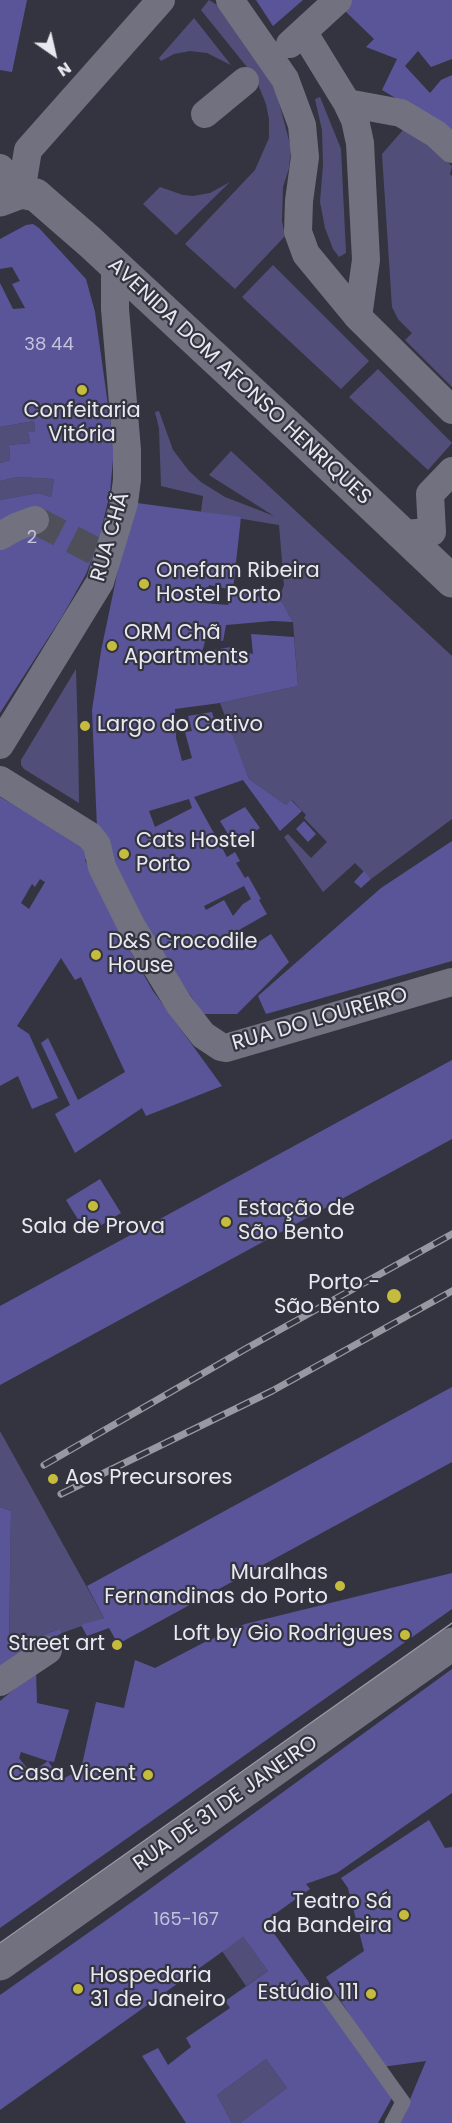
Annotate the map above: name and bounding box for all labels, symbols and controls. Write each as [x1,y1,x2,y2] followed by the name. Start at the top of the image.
[24,24,84,84] north arrow
[53,56,76,82] text: N
[102,253,376,511] street label: AVENIDA DOM AFONSO HENRIQUES
[24,334,74,356] house number: 38 44
[75,383,89,397] marker: Confeitaria Vitória
[23,399,141,449] place label: Confeitaria Vitória
[86,490,136,584] street label: RUA CHÃ
[27,527,37,549] house number: 2
[156,559,320,609] place label: Onefam Ribeira Hostel Porto
[137,577,151,591] marker: Onefam Ribeira Hostel Porto
[124,621,249,671] place label: ORM Chã Apartments
[105,639,119,653] marker: ORM Chã Apartments
[97,713,263,739] place label: Largo do Cativo
[78,719,92,733] marker: Largo do Cativo
[136,829,255,879] place label: Cats Hostel Porto
[117,847,131,861] marker: Cats Hostel Porto
[108,930,258,980] place label: D&S Crocodile House
[89,948,103,962] marker: D&S Crocodile House
[229,983,411,1057] street label: RUA DO LOUREIRO
[238,1197,355,1247] place label: Estação de São Bento
[86,1199,100,1213] marker: Sala de Prova
[21,1215,165,1241] place label: Sala de Prova
[219,1215,233,1229] marker: Estação de São Bento
[274,1271,380,1321] place label: Porto - São Bento
[385,1287,403,1305] marker: Porto - São Bento
[65,1466,232,1492] place label: Aos Precursores
[46,1472,60,1486] marker: Aos Precursores
[104,1561,328,1611] place label: Muralhas Fernandinas do Porto
[333,1579,347,1593] marker: Muralhas Fernandinas do Porto
[173,1622,393,1648] place label: Loft by Gio Rodrigues
[398,1628,412,1642] marker: Loft by Gio Rodrigues
[8,1632,105,1658] place label: Street art
[110,1638,124,1652] marker: Street art
[129,1731,323,1877] street label: RUA DE 31 DE JANEIRO
[9,1762,136,1788] place label: Casa Vicent
[141,1768,155,1782] marker: Casa Vicent
[263,1890,392,1940] place label: Teatro Sá da Bandeira
[397,1908,411,1922] marker: Teatro Sá da Bandeira
[153,1909,219,1931] house number: 165-167
[90,1964,226,2014] place label: Hospedaria 31 de Janeiro
[258,1981,359,2007] place label: Estúdio 111
[71,1982,85,1996] marker: Hospedaria 31 de Janeiro
[364,1987,378,2001] marker: Estúdio 111

